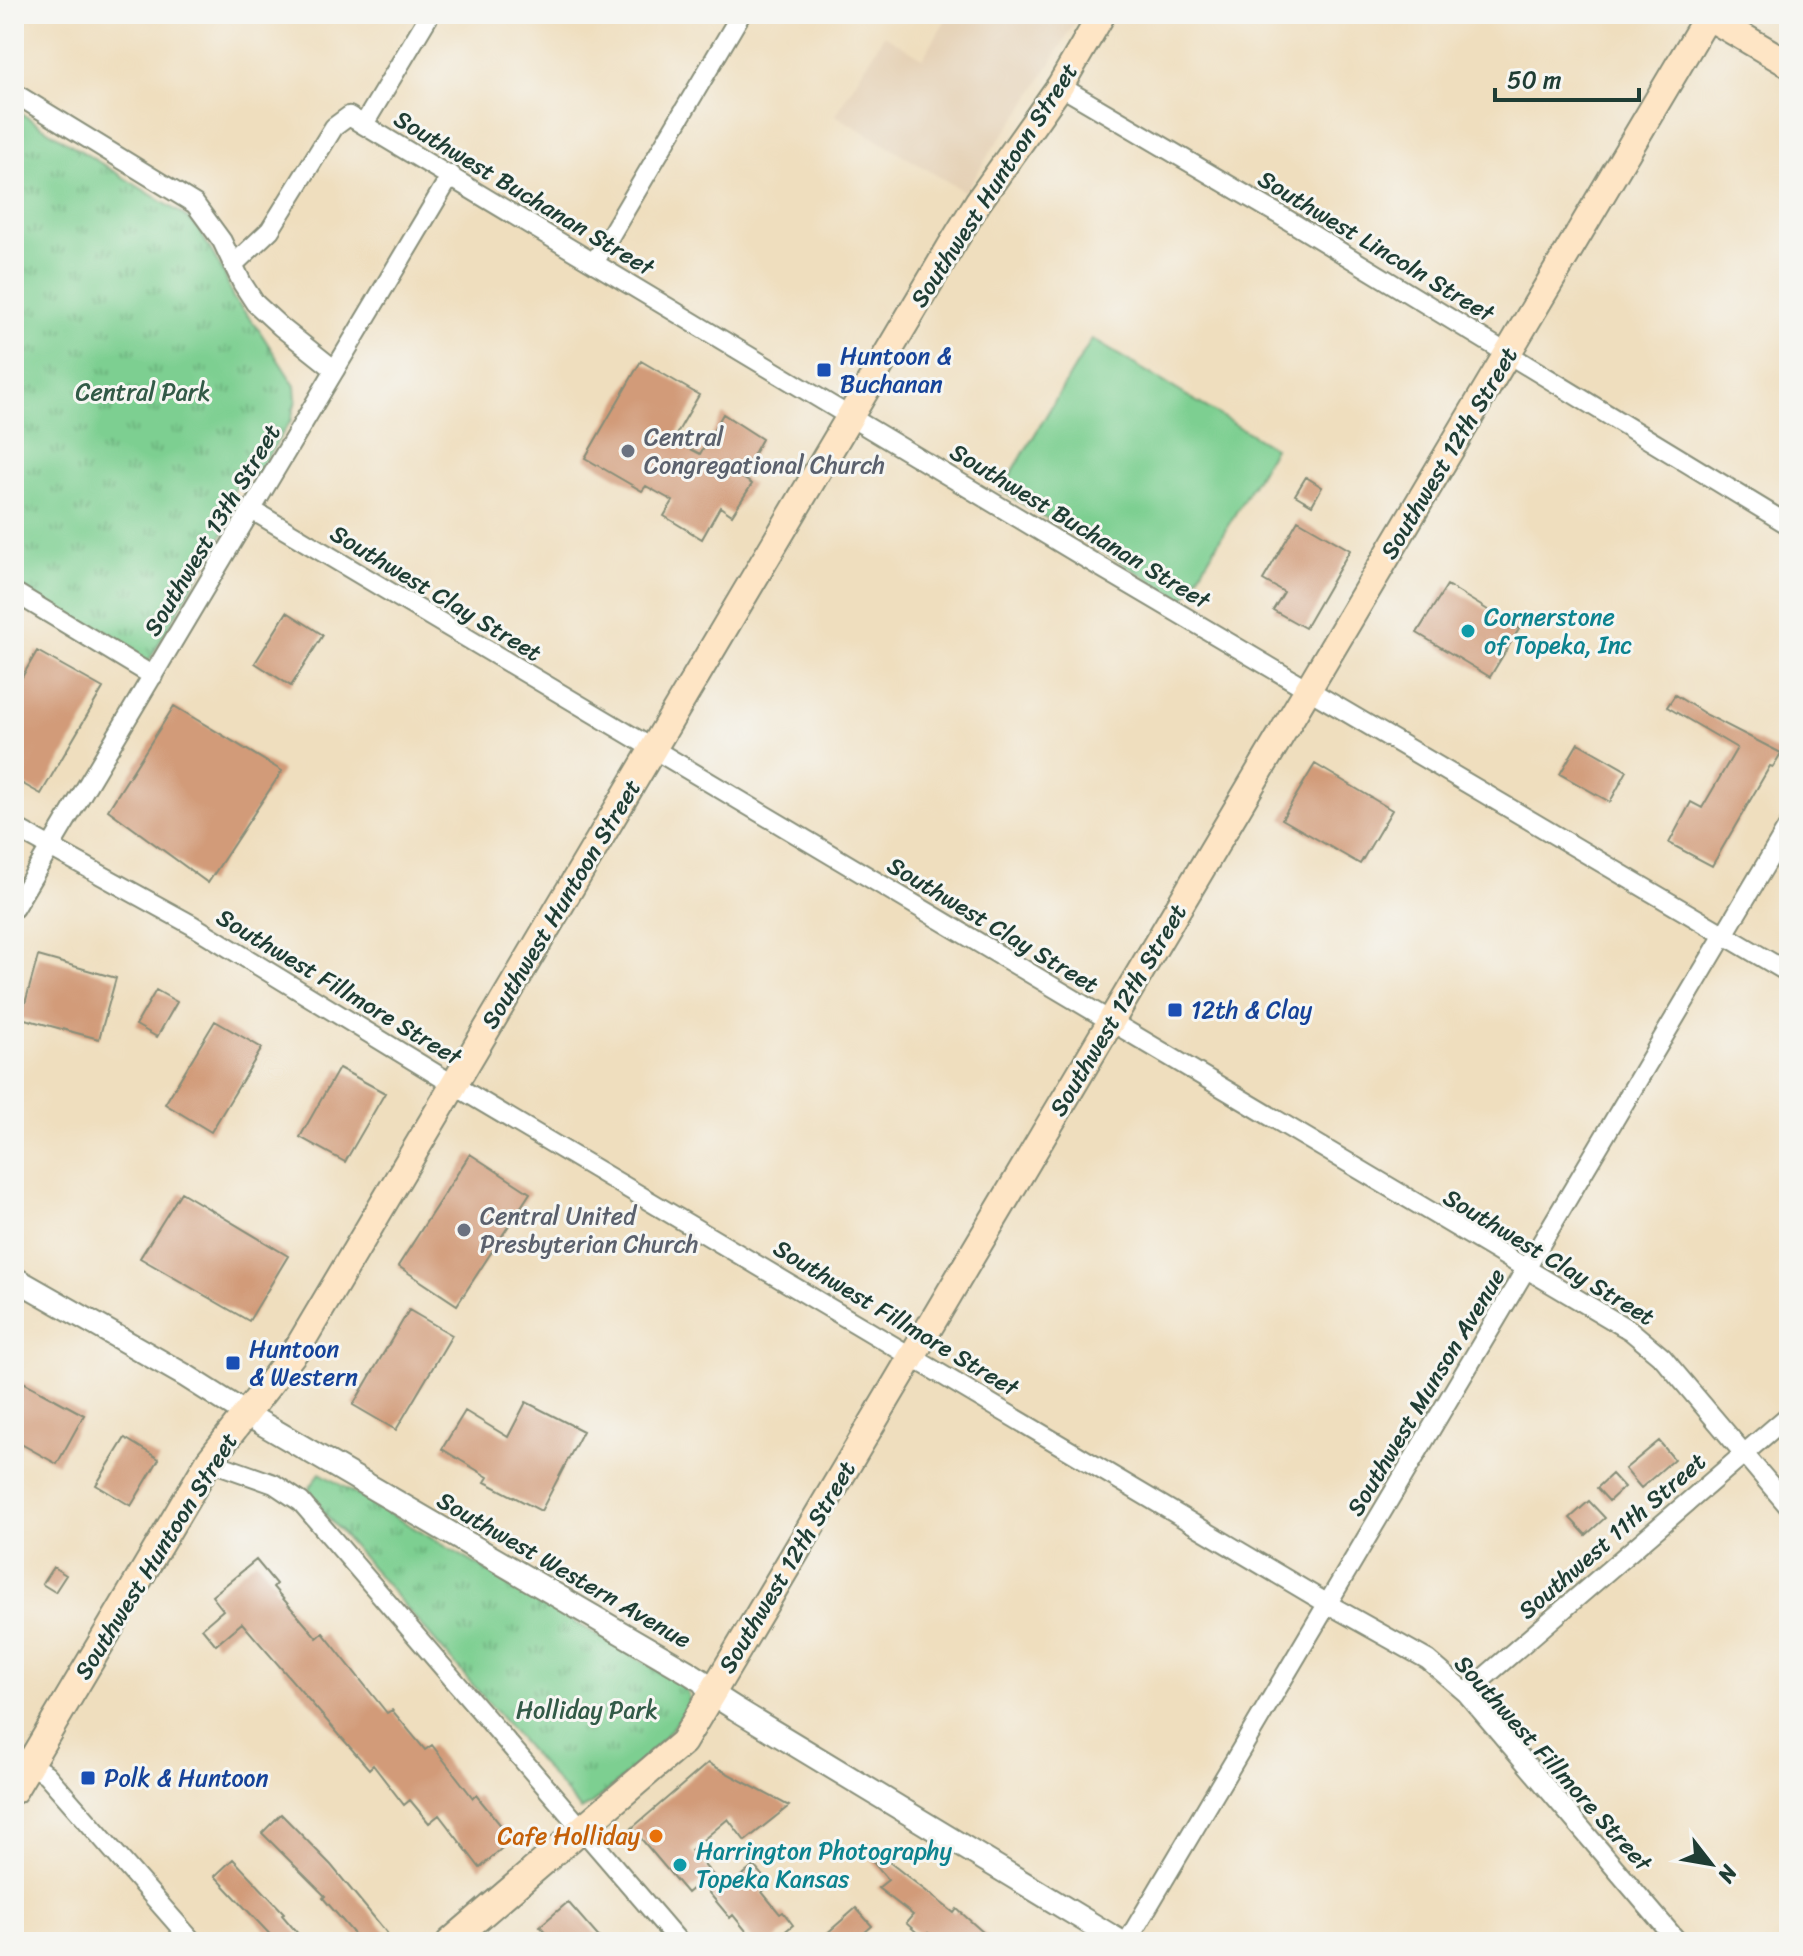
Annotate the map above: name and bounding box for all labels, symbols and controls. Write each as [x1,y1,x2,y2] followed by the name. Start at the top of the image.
[1495,52,1639,102] scale bar
[899,54,1089,316] street label: Southwest Huntoon Street
[1507,59,1562,101] text: 50 m
[386,98,664,288] street label: Southwest Buchanan Street
[1250,158,1504,334] street label: Southwest Lincoln Street
[840,335,952,405] place label: Huntoon & Buchanan
[1369,338,1529,568] street label: Southwest 12th Street
[815,361,833,379] marker: Huntoon & Buchanan
[76,371,210,413] park label: Central Park
[132,416,292,644] street label: Southwest 13th Street
[644,416,885,486] place label: Central Congregational Church
[942,431,1220,621] street label: Southwest Buchanan Street
[619,442,637,460] marker: Central Congregational Church
[322,513,550,673] street label: Southwest Clay Street
[1484,596,1633,666] place label: Cornerstone of Topeka, Inc
[1459,622,1477,640] marker: Cornerstone of Topeka, Inc
[469,771,653,1037] street label: Southwest Huntoon Street
[879,845,1107,1005] street label: Southwest Clay Street
[1038,895,1198,1125] street label: Southwest 12th Street
[208,897,471,1078] street label: Southwest Fillmore Street
[1191,989,1313,1031] place label: 12th & Clay
[1166,1001,1184,1019] marker: 12th & Clay
[1435,1177,1663,1337] street label: Southwest Clay Street
[480,1195,698,1265] place label: Central United Presbyterian Church
[455,1221,473,1239] marker: Central United Presbyterian Church
[765,1228,1028,1409] street label: Southwest Fillmore Street
[1335,1260,1517,1524] street label: Southwest Munson Avenue
[249,1328,358,1398] place label: Huntoon & Western
[224,1354,242,1372] marker: Huntoon & Western
[63,1424,249,1688] street label: Southwest Huntoon Street
[1508,1442,1716,1630] street label: Southwest 11th Street
[707,1452,867,1682] street label: Southwest 12th Street
[429,1480,699,1660] street label: Southwest Western Avenue
[1444,1645,1663,1882] street label: Southwest Fillmore Street
[516,1689,658,1731] park label: Holliday Park
[104,1757,268,1799] place label: Polk & Huntoon
[79,1769,97,1787] marker: Polk & Huntoon
[497,1815,641,1857] place label: Cafe Holliday
[1671,1824,1751,1904] north arrow
[647,1827,665,1845] marker: Cafe Holliday
[696,1830,952,1900] place label: Harrington Photography Topeka Kansas
[671,1856,689,1874] marker: Harrington Photography Topeka Kansas
[1707,1857,1749,1891] text: N

